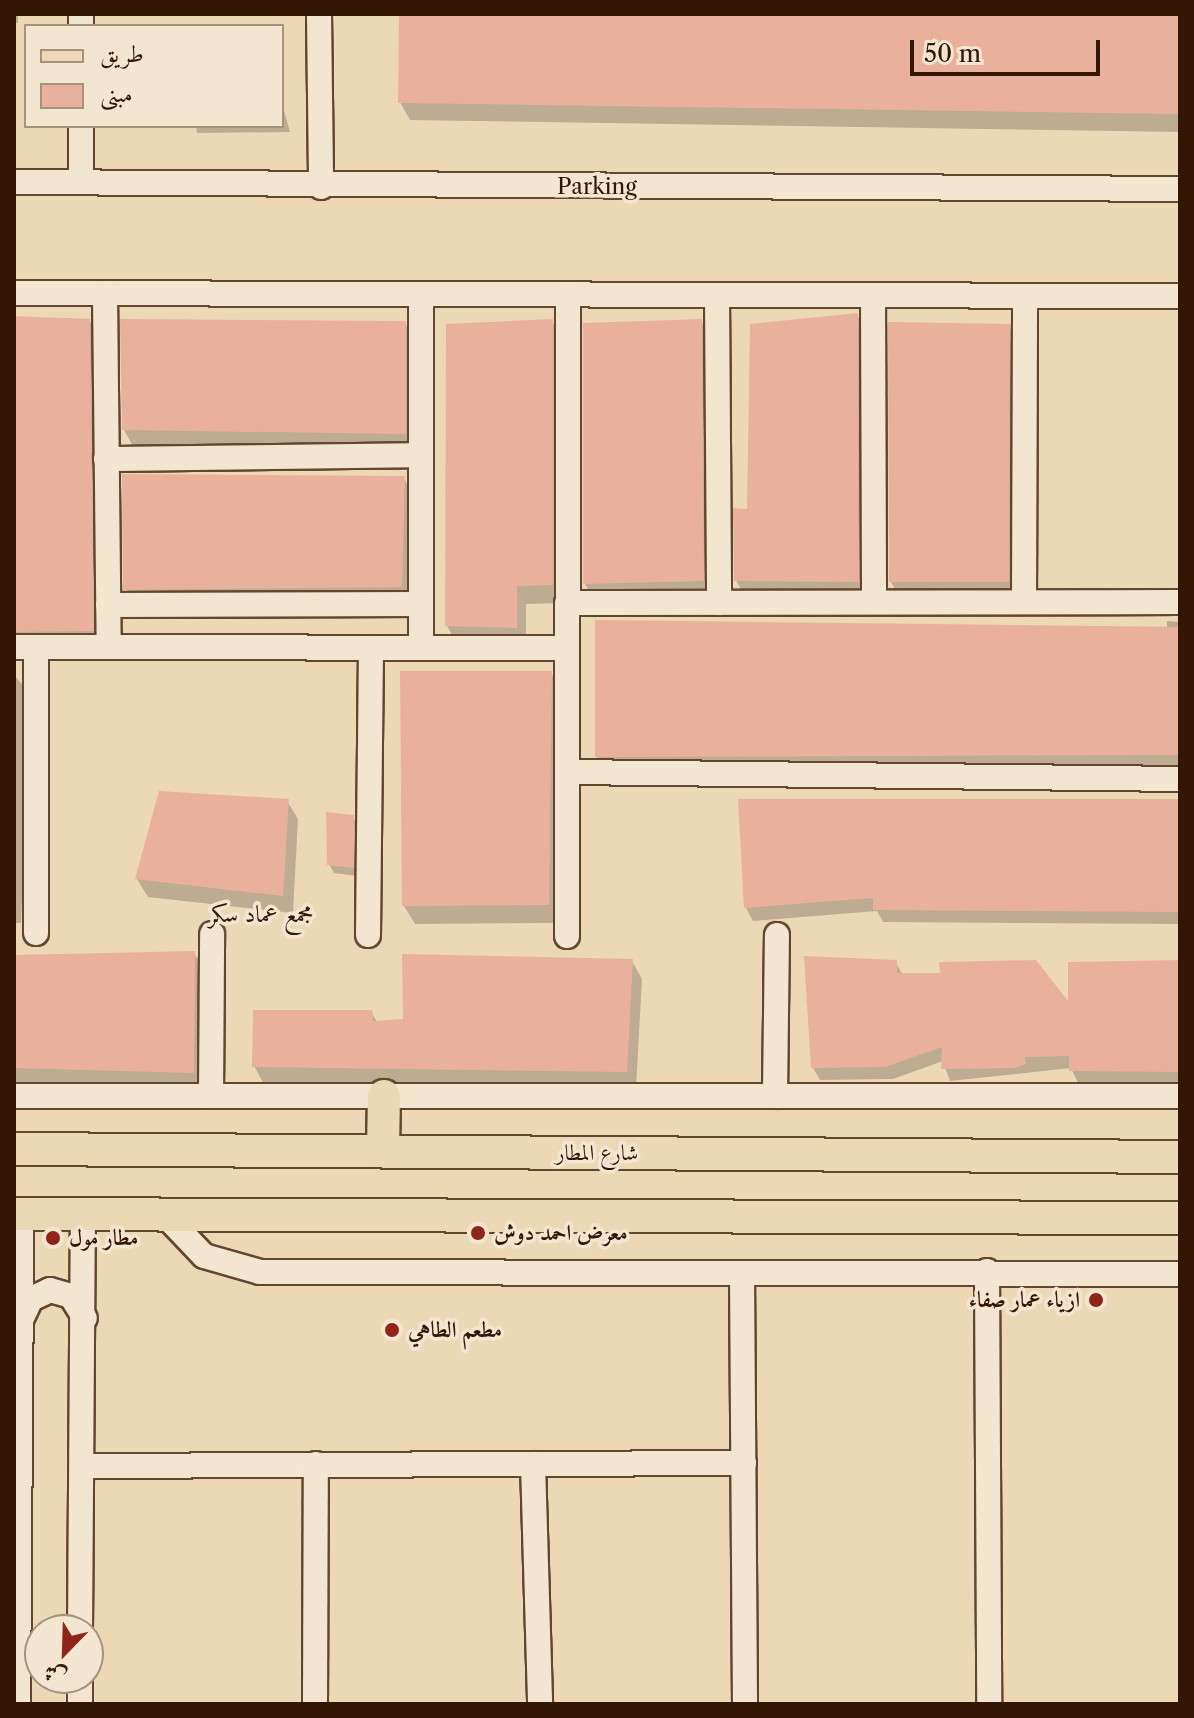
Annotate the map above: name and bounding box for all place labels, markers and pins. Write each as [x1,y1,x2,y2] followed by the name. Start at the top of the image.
[494,1220,628,1246] place label: معرض احمد دوش
[469,1224,487,1242] marker: معرض احمد دوش
[69,1225,138,1251] place label: مطار مول
[44,1229,62,1247] marker: مطار مول
[969,1287,1080,1313] place label: ازياء عمار صفاء
[1087,1291,1105,1309] marker: ازياء عمار صفاء
[408,1317,502,1343] place label: مطعم الطاهي
[383,1321,401,1339] marker: مطعم الطاهي

